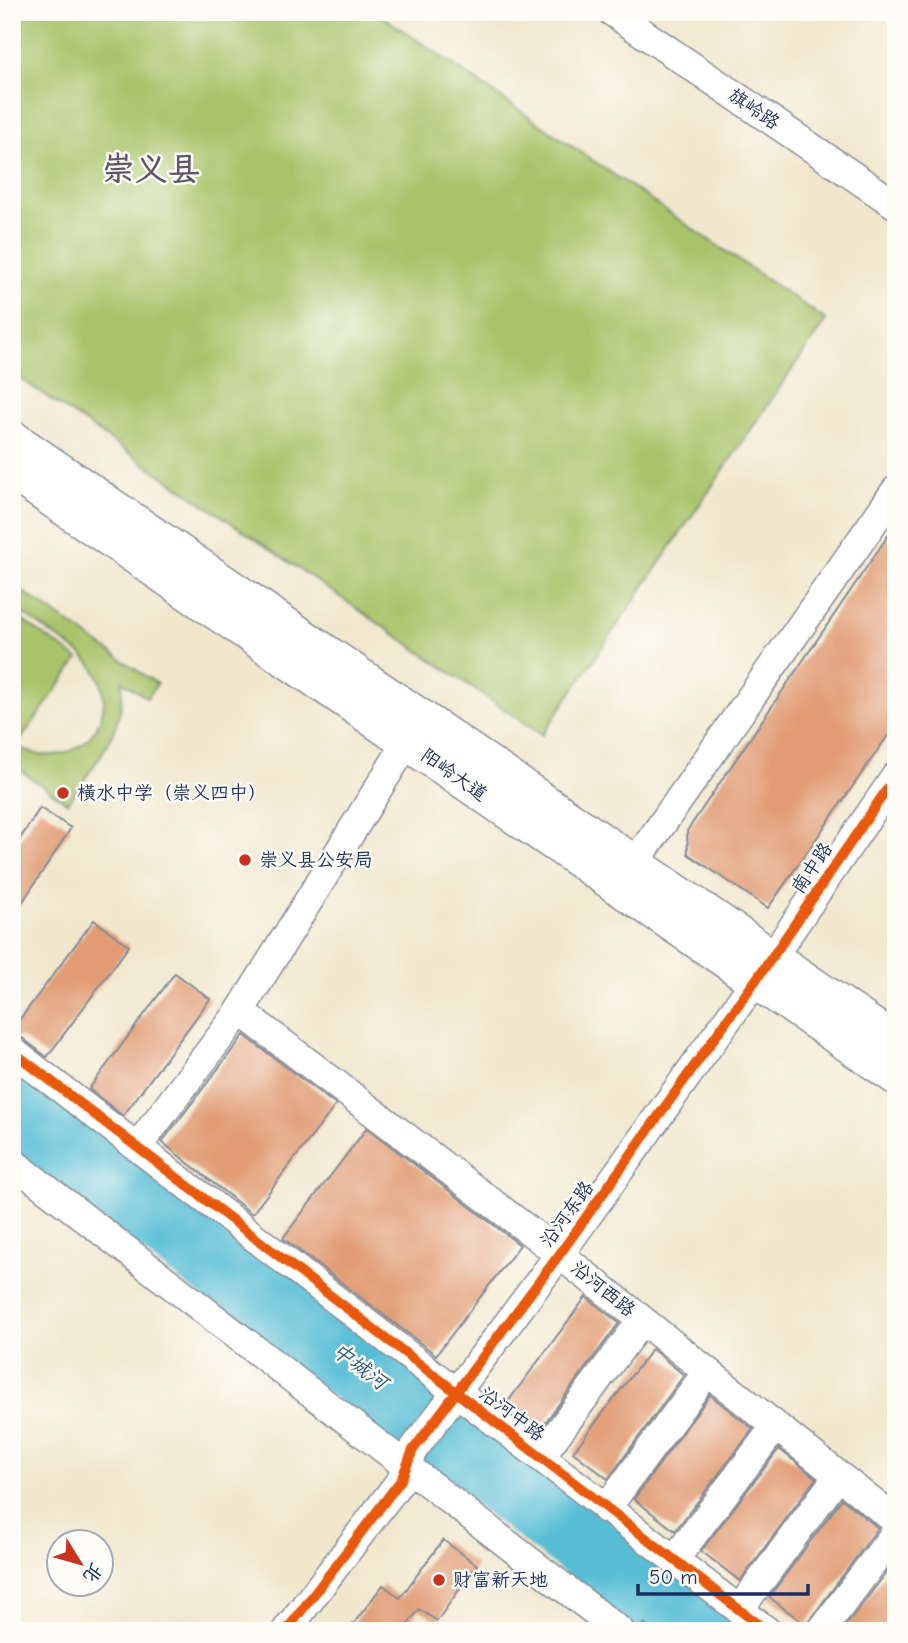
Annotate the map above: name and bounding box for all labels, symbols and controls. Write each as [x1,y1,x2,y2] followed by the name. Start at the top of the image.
[724,84,784,134] street label: 旗岭路
[102,150,201,188] district label: 崇义县
[417,744,491,806] street label: 阳岭大道
[77,782,267,804] place label: 横水中学（崇义四中）
[55,785,71,801] marker: 横水中学（崇义四中）
[787,838,837,898] street label: 南中路
[259,849,373,871] place label: 崇义县公安局
[237,852,253,868] marker: 崇义县公安局
[536,1177,598,1251] street label: 沿河东路
[567,1257,639,1321] street label: 沿河西路
[328,1337,395,1396] water label: 中城河
[475,1382,549,1446] street label: 沿河中路
[46,1528,116,1598] north arrow
[638,1552,808,1596] scale bar
[78,1558,107,1587] text: 北
[649,1565,698,1589] text: 50 m
[453,1569,548,1591] place label: 财富新天地
[431,1572,447,1588] marker: 财富新天地

